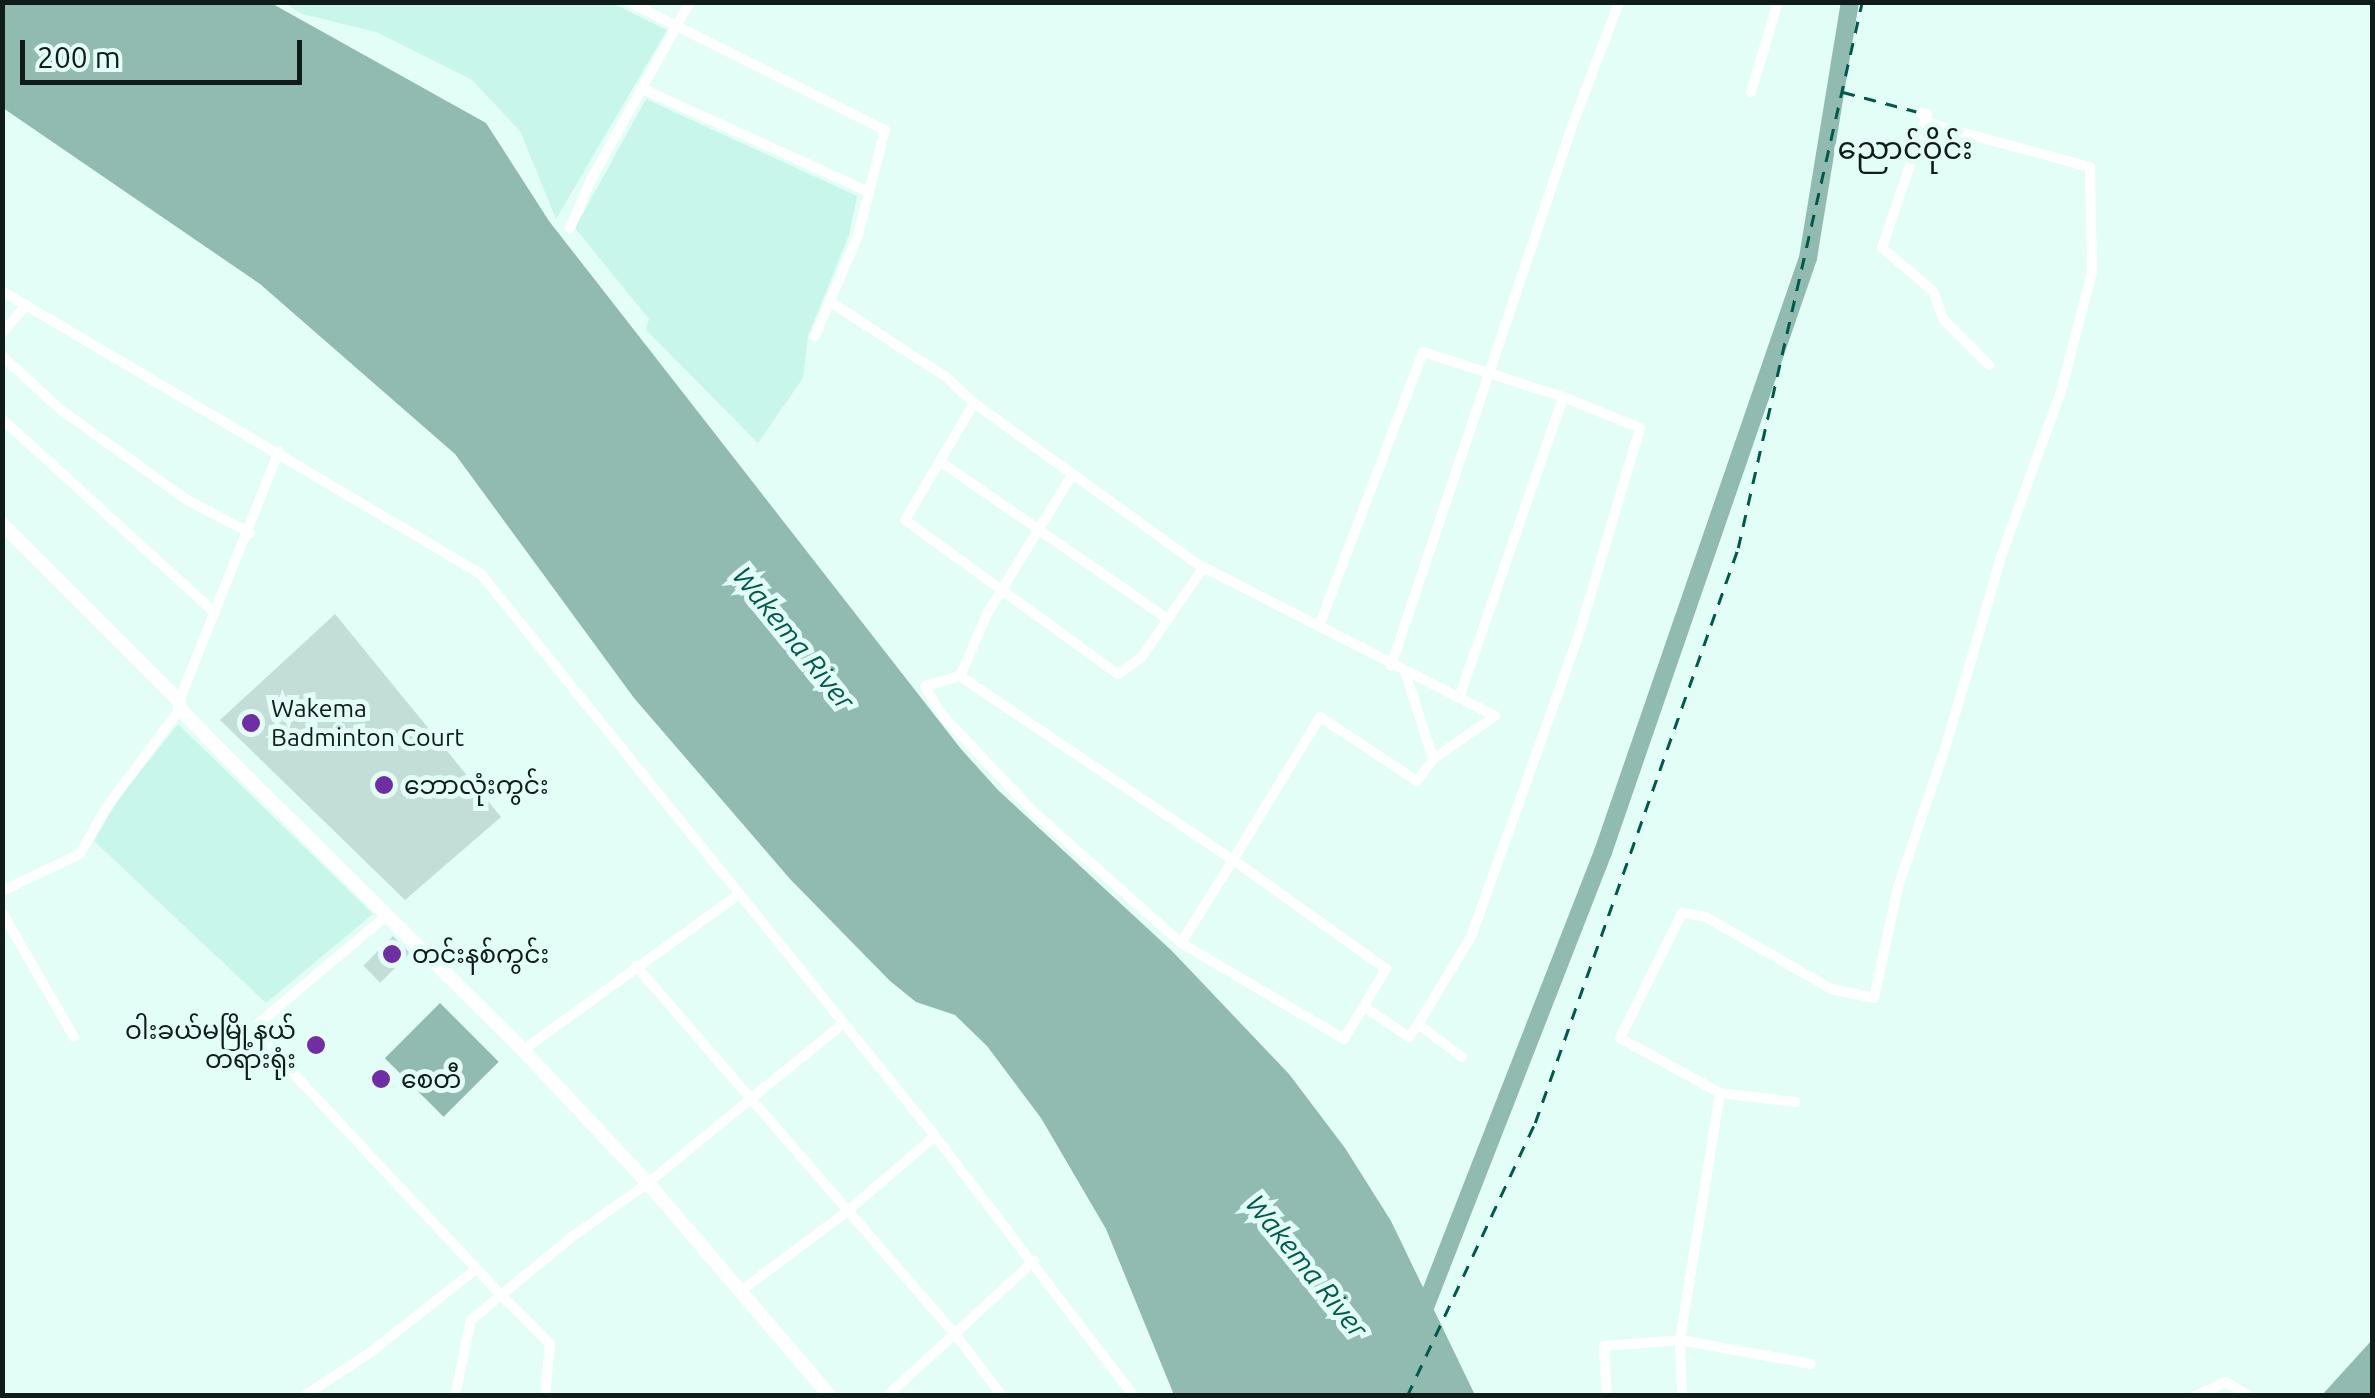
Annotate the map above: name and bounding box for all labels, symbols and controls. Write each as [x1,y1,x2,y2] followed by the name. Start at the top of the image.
[25,20,308,82] scale bar
[37,40,121,74] text: 200 m
[1837,130,1973,166] district label: ညောင်ဝိုင်း
[726,560,862,716] water label: Wakema River
[271,694,464,753] place label: Wakema Badminton Court
[240,712,262,734] marker: Wakema Badminton Court
[404,770,549,800] place label: ဘောလုံးကွင်း
[373,774,395,796] marker: ဘောလုံးကွင်း
[412,939,549,969] place label: တင်းနစ်ကွင်း
[381,943,403,965] marker: တင်းနစ်ကွင်း
[125,1016,296,1075] place label: ဝါးခယ်မမြို့နယ် တရားရုံး
[305,1034,327,1056] marker: ဝါးခယ်မမြို့နယ် တရားရုံး
[401,1064,461,1094] place label: စေတီ
[370,1068,392,1090] marker: စေတီ
[1239,1188,1375,1344] water label: Wakema River

